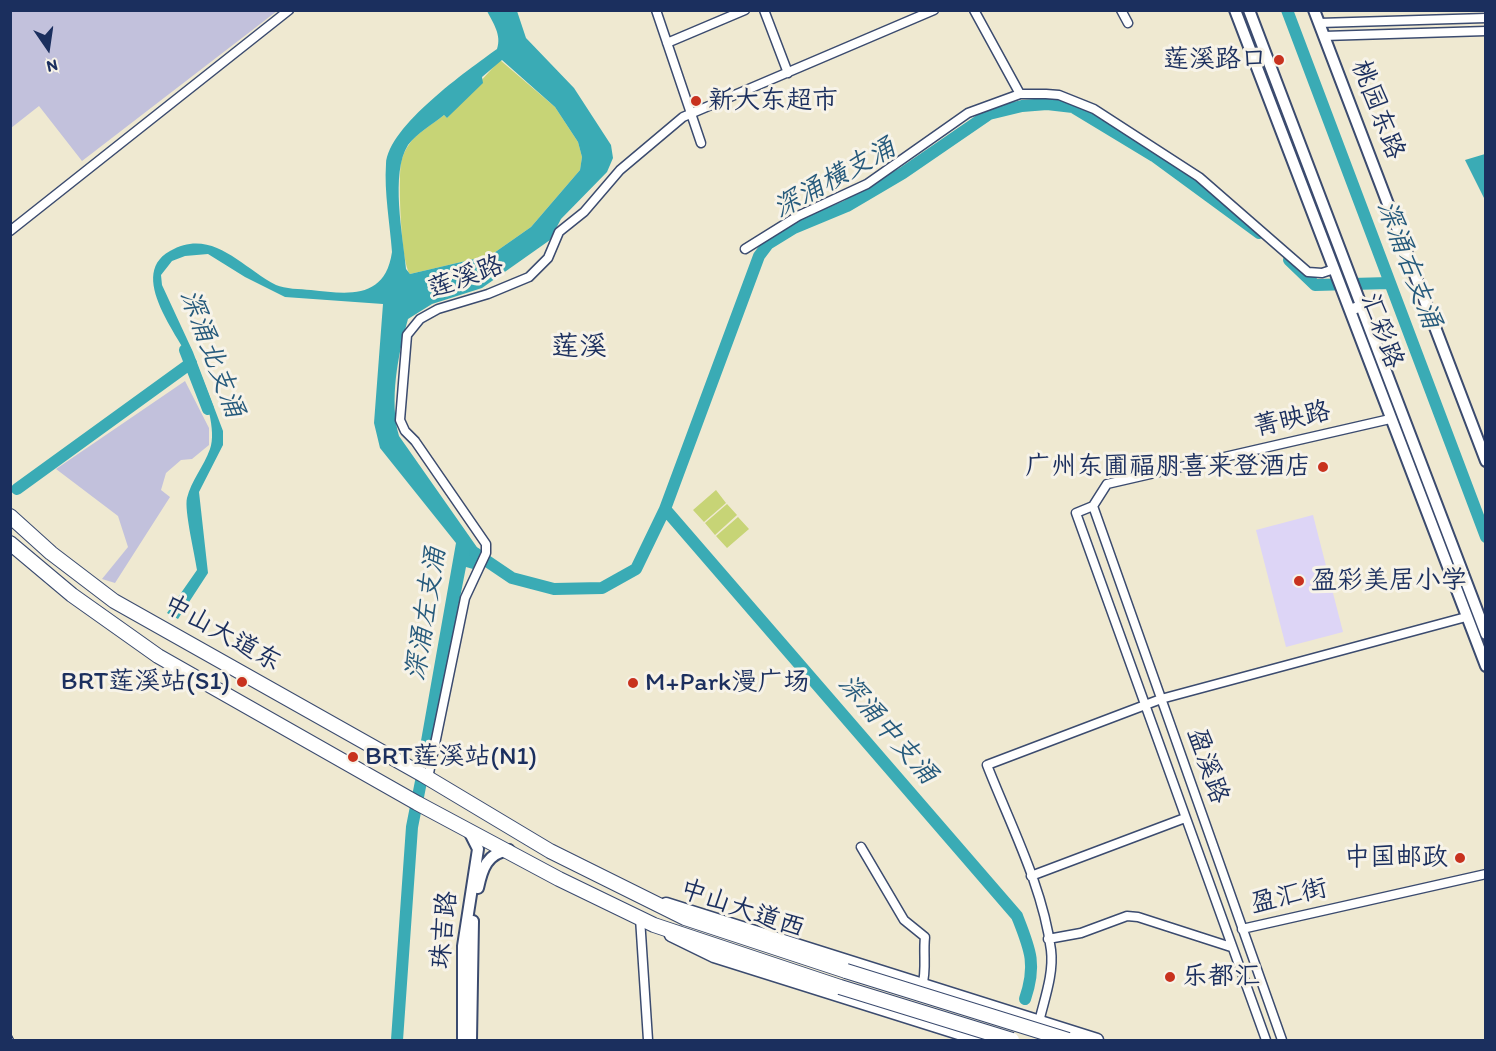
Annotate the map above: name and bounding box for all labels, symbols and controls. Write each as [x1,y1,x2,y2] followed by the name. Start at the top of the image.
[18,18,78,78] north arrow
[1163,44,1267,76] place label: 莲溪路口
[1272,53,1286,67] marker: 莲溪路口
[45,56,60,76] text: N
[1344,56,1410,164] street label: 桃园东路
[708,85,838,117] place label: 新大东超市
[689,94,703,108] marker: 新大东超市
[768,132,902,226] water label: 深涌横支涌
[1369,196,1447,334] water label: 深涌右支涌
[424,250,508,306] street label: 莲溪路
[172,285,250,423] water label: 深涌北支涌
[1353,289,1409,373] street label: 汇彩路
[551,331,607,365] district label: 莲溪
[1250,396,1334,444] street label: 菁映路
[1025,451,1311,483] place label: 广州东圃福朋喜来登酒店
[1316,460,1330,474] marker: 广州东圃福朋喜来登酒店
[400,545,454,683] water label: 深涌左支涌
[1311,565,1467,597] place label: 盈彩美居小学
[1292,574,1306,588] marker: 盈彩美居小学
[158,589,286,679] street label: 中山大道东
[61,666,230,698] place label: BRT莲溪站(S1)
[645,667,809,699] place label: M+Park漫广场
[830,668,944,792] water label: 深涌中支涌
[235,675,249,689] marker: BRT莲溪站(S1)
[626,676,640,690] marker: M+Park漫广场
[1180,724,1234,808] street label: 盈溪路
[365,741,537,773] place label: BRT莲溪站(N1)
[346,750,360,764] marker: BRT莲溪站(N1)
[1344,842,1448,874] place label: 中国邮政
[1453,851,1467,865] marker: 中国邮政
[1247,873,1331,921] street label: 盈汇街
[675,874,809,946] street label: 中山大道西
[425,890,465,970] street label: 珠吉路
[1182,961,1260,993] place label: 乐都汇
[1163,970,1177,984] marker: 乐都汇

